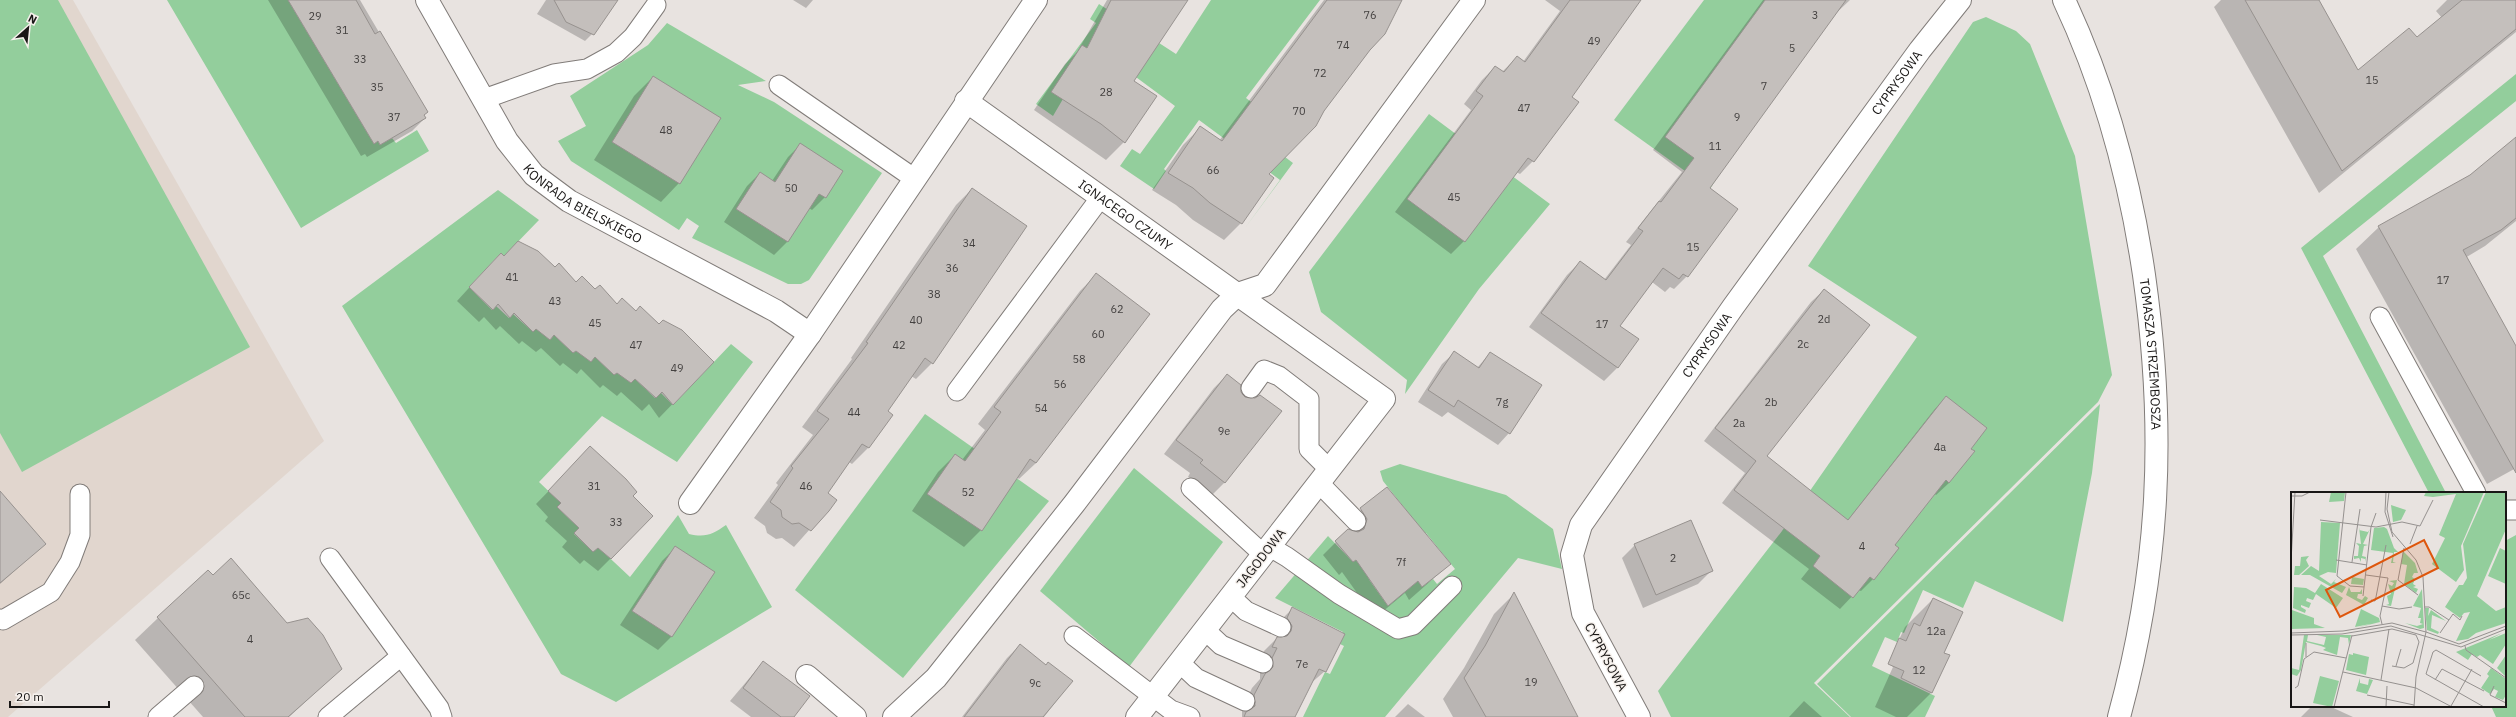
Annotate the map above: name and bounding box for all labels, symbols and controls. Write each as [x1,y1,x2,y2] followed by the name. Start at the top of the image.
[8,8,48,48] north arrow
[1363,8,1377,22] house number: 76
[1812,8,1818,22] house number: 3
[308,9,322,23] house number: 29
[26,11,39,27] text: N
[335,23,349,37] house number: 31
[1587,34,1601,48] house number: 49
[1336,38,1350,52] house number: 74
[1789,41,1795,55] house number: 5
[1867,46,1926,118] street label: CYPRYSOWA
[353,52,367,66] house number: 33
[1313,66,1327,80] house number: 72
[2365,73,2379,87] house number: 15
[1761,79,1767,93] house number: 7
[370,80,384,94] house number: 35
[1099,85,1113,99] house number: 28
[1517,101,1531,115] house number: 47
[1292,104,1306,118] house number: 70
[387,110,401,124] house number: 37
[1734,110,1740,124] house number: 9
[659,123,673,137] house number: 48
[1708,139,1722,153] house number: 11
[520,160,645,247] street label: KONRADA BIELSKIEGO
[1206,163,1220,177] house number: 66
[1075,176,1176,254] street label: IGNACEGO CZUMY
[784,181,798,195] house number: 50
[1447,190,1461,204] house number: 45
[962,236,976,250] house number: 34
[1686,240,1700,254] house number: 15
[945,261,959,275] house number: 36
[505,270,519,284] house number: 41
[2436,273,2450,287] house number: 17
[2136,278,2165,431] street label: TOMASZA STRZEMBOSZA
[927,287,941,301] house number: 38
[548,294,562,308] house number: 43
[1110,302,1124,316] house number: 62
[1678,309,1736,381] street label: CYPRYSOWA
[1818,312,1830,326] house number: 2d
[909,313,923,327] house number: 40
[588,316,602,330] house number: 45
[1595,317,1609,331] house number: 17
[1091,327,1105,341] house number: 60
[1797,337,1810,351] house number: 2c
[629,338,643,352] house number: 47
[892,338,906,352] house number: 42
[1072,352,1086,366] house number: 58
[670,361,684,375] house number: 49
[1053,377,1067,391] house number: 56
[1496,395,1508,409] house number: 7g
[1765,395,1777,409] house number: 2b
[1034,401,1048,415] house number: 54
[847,405,861,419] house number: 44
[1733,416,1745,430] house number: 2a
[1218,424,1230,438] house number: 9e
[1934,440,1946,454] house number: 4a
[587,479,601,493] house number: 31
[799,479,813,493] house number: 46
[961,485,975,499] house number: 52
[2291,492,2506,707] inset map
[609,515,623,529] house number: 33
[1233,524,1290,591] street label: JAGODOWA
[1859,539,1866,553] house number: 4
[1670,551,1676,565] house number: 2
[1396,555,1407,569] house number: 7f
[232,588,251,602] house number: 65c
[1581,620,1632,695] street label: CYPRYSOWA
[1926,624,1946,638] house number: 12a
[247,632,254,646] house number: 4
[1296,657,1308,671] house number: 7e
[1912,663,1926,677] house number: 12
[1524,675,1538,689] house number: 19
[1029,676,1042,690] house number: 9c
[10,683,109,709] scale bar
[16,689,44,704] text: 20 m

